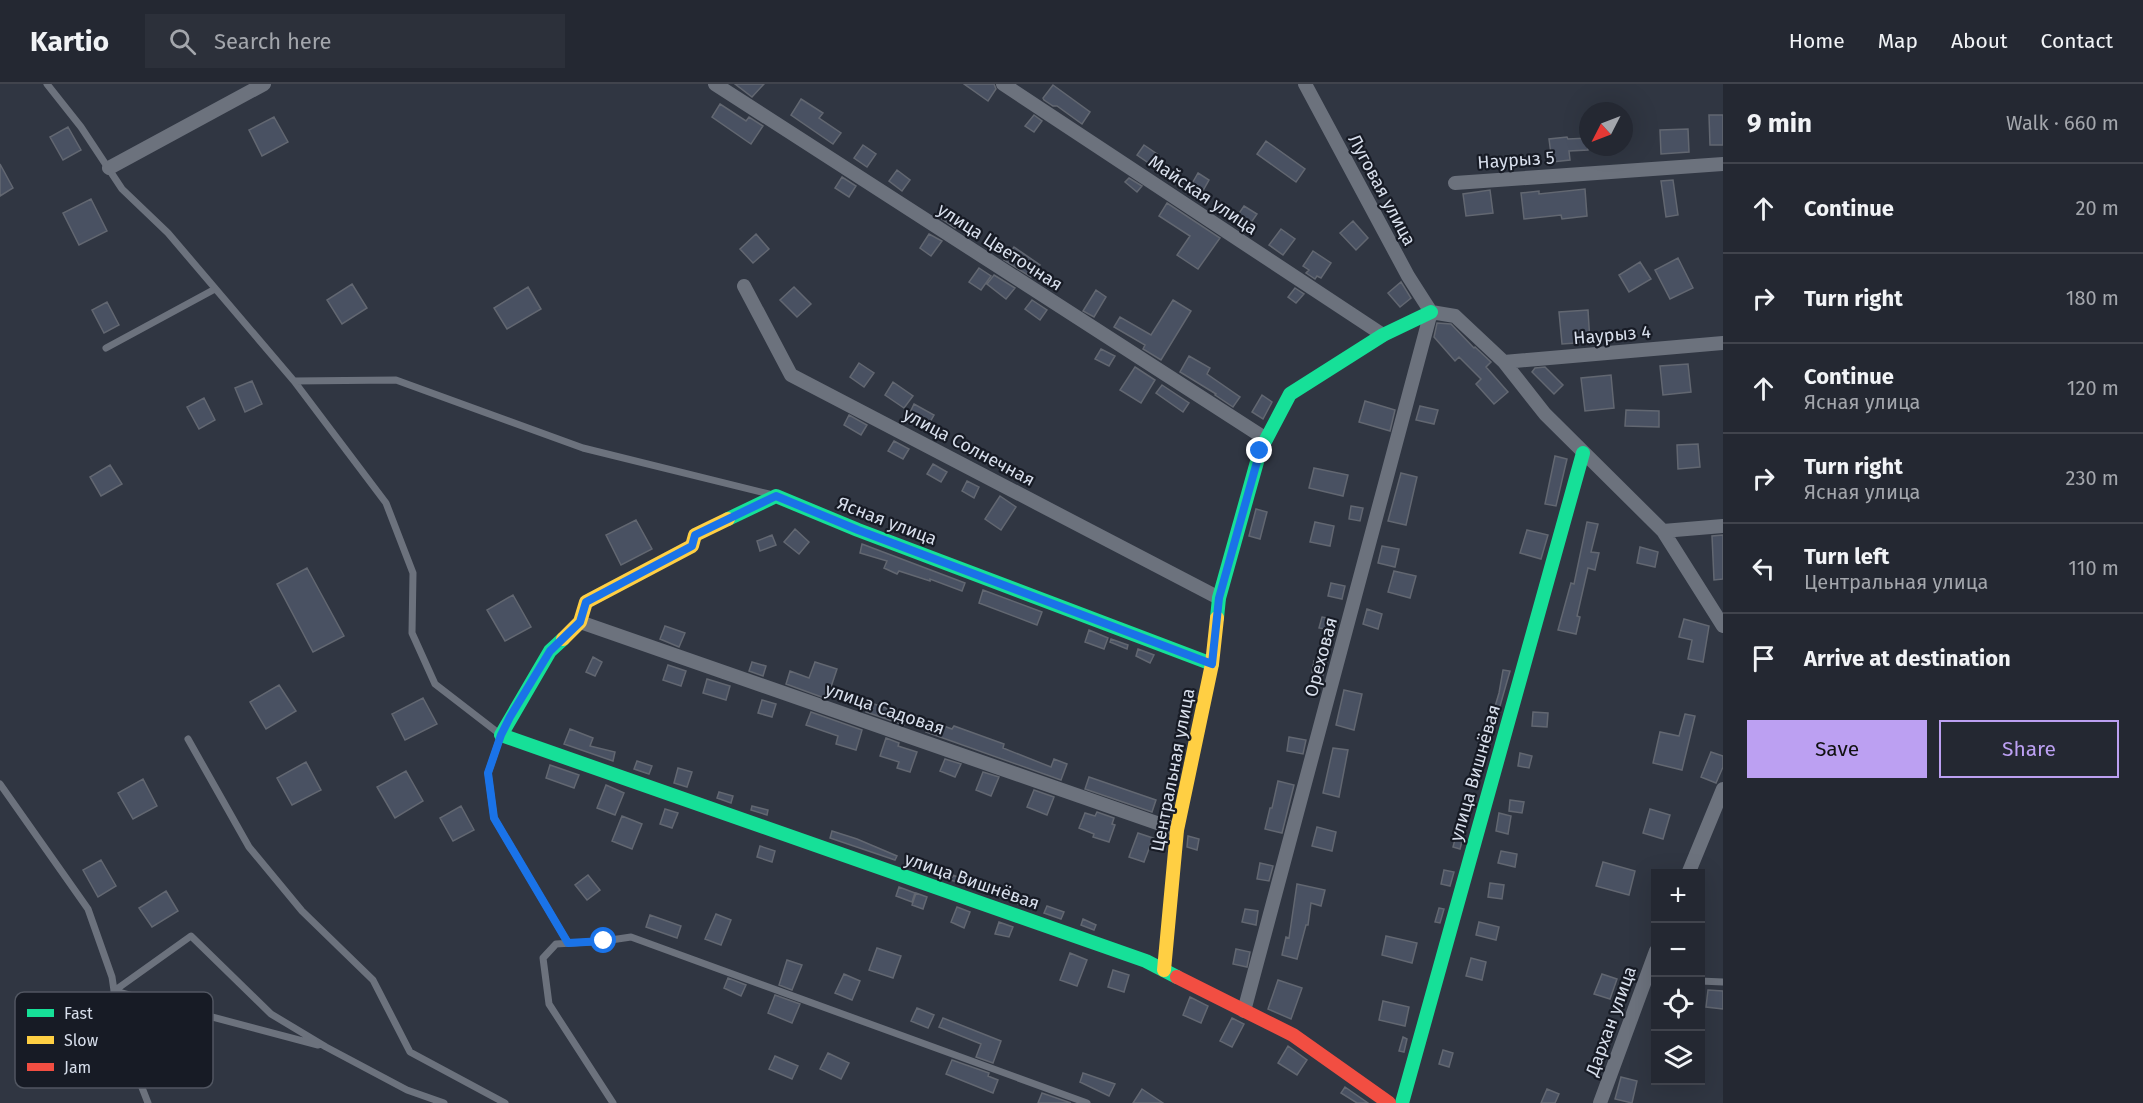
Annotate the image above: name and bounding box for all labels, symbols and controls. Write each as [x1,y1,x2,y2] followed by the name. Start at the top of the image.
[145,14,565,68] search box
[30,25,109,58] text: Kartio
[166,25,199,58] icon: search
[214,28,332,55] text: Search here
[1789,28,1845,54] text: Home
[1878,28,1918,54] text: Map
[1951,28,2008,54] text: About
[2041,28,2113,54] text: Contact
[1579,102,1633,156] north arrow
[1747,108,1812,139] text: 9 min
[2006,111,2119,135] text: Walk · 660 m
[1343,130,1421,250] street label: Луговая улица
[1477,146,1555,174] street label: Наурыз 5
[1144,150,1262,240] street label: Майская улица
[1747,192,1780,225] icon: ahead
[1804,195,1894,222] text: Continue
[2076,196,2119,220] text: 20 m
[933,198,1067,296] street label: улица Цветочная
[1747,282,1780,315] icon: right
[1804,285,1903,312] text: Turn right
[2066,286,2119,310] text: 180 m
[1572,321,1652,349] street label: Наурыз 4
[1804,363,1894,390] text: Continue
[1747,372,1780,405] icon: ahead
[2067,376,2119,400] text: 120 m
[1804,390,1920,414] text: Ясная улица
[899,403,1039,491] street label: улица Солнечная
[1246,437,1272,463] route end
[1804,453,1903,480] text: Turn right
[1747,462,1780,495] icon: right
[2066,466,2119,490] text: 230 m
[1804,480,1920,504] text: Ясная улица
[834,492,940,550] street label: Ясная улица
[1804,543,1889,570] text: Turn left
[1747,552,1780,585] icon: left
[2068,556,2119,580] text: 110 m
[1804,570,1988,594] text: Центральная улица
[1300,615,1342,699] street label: Ореховая
[1747,642,1780,675] icon: arrive
[1804,645,2011,672] text: Arrive at destination
[822,678,948,740] street label: улица Садовая
[1146,687,1200,853] street label: Центральная улица
[1445,702,1505,844] street label: улица Вишнёвая
[1747,720,1927,778] button: Save
[1939,720,2119,778] button: Share
[902,848,1042,914] street label: улица Вишнёвая
[1651,869,1705,1085] map controls
[1651,869,1705,923] button: +
[1651,923,1705,977] button: −
[590,927,616,953] route start
[1581,963,1641,1080] street label: Дархан улица
[1651,977,1705,1031] button: locate
[15,992,213,1088] legend
[64,1004,93,1023] text: Fast
[64,1031,99,1050] text: Slow
[1651,1031,1705,1085] button: layers
[64,1058,91,1077] text: Jam

